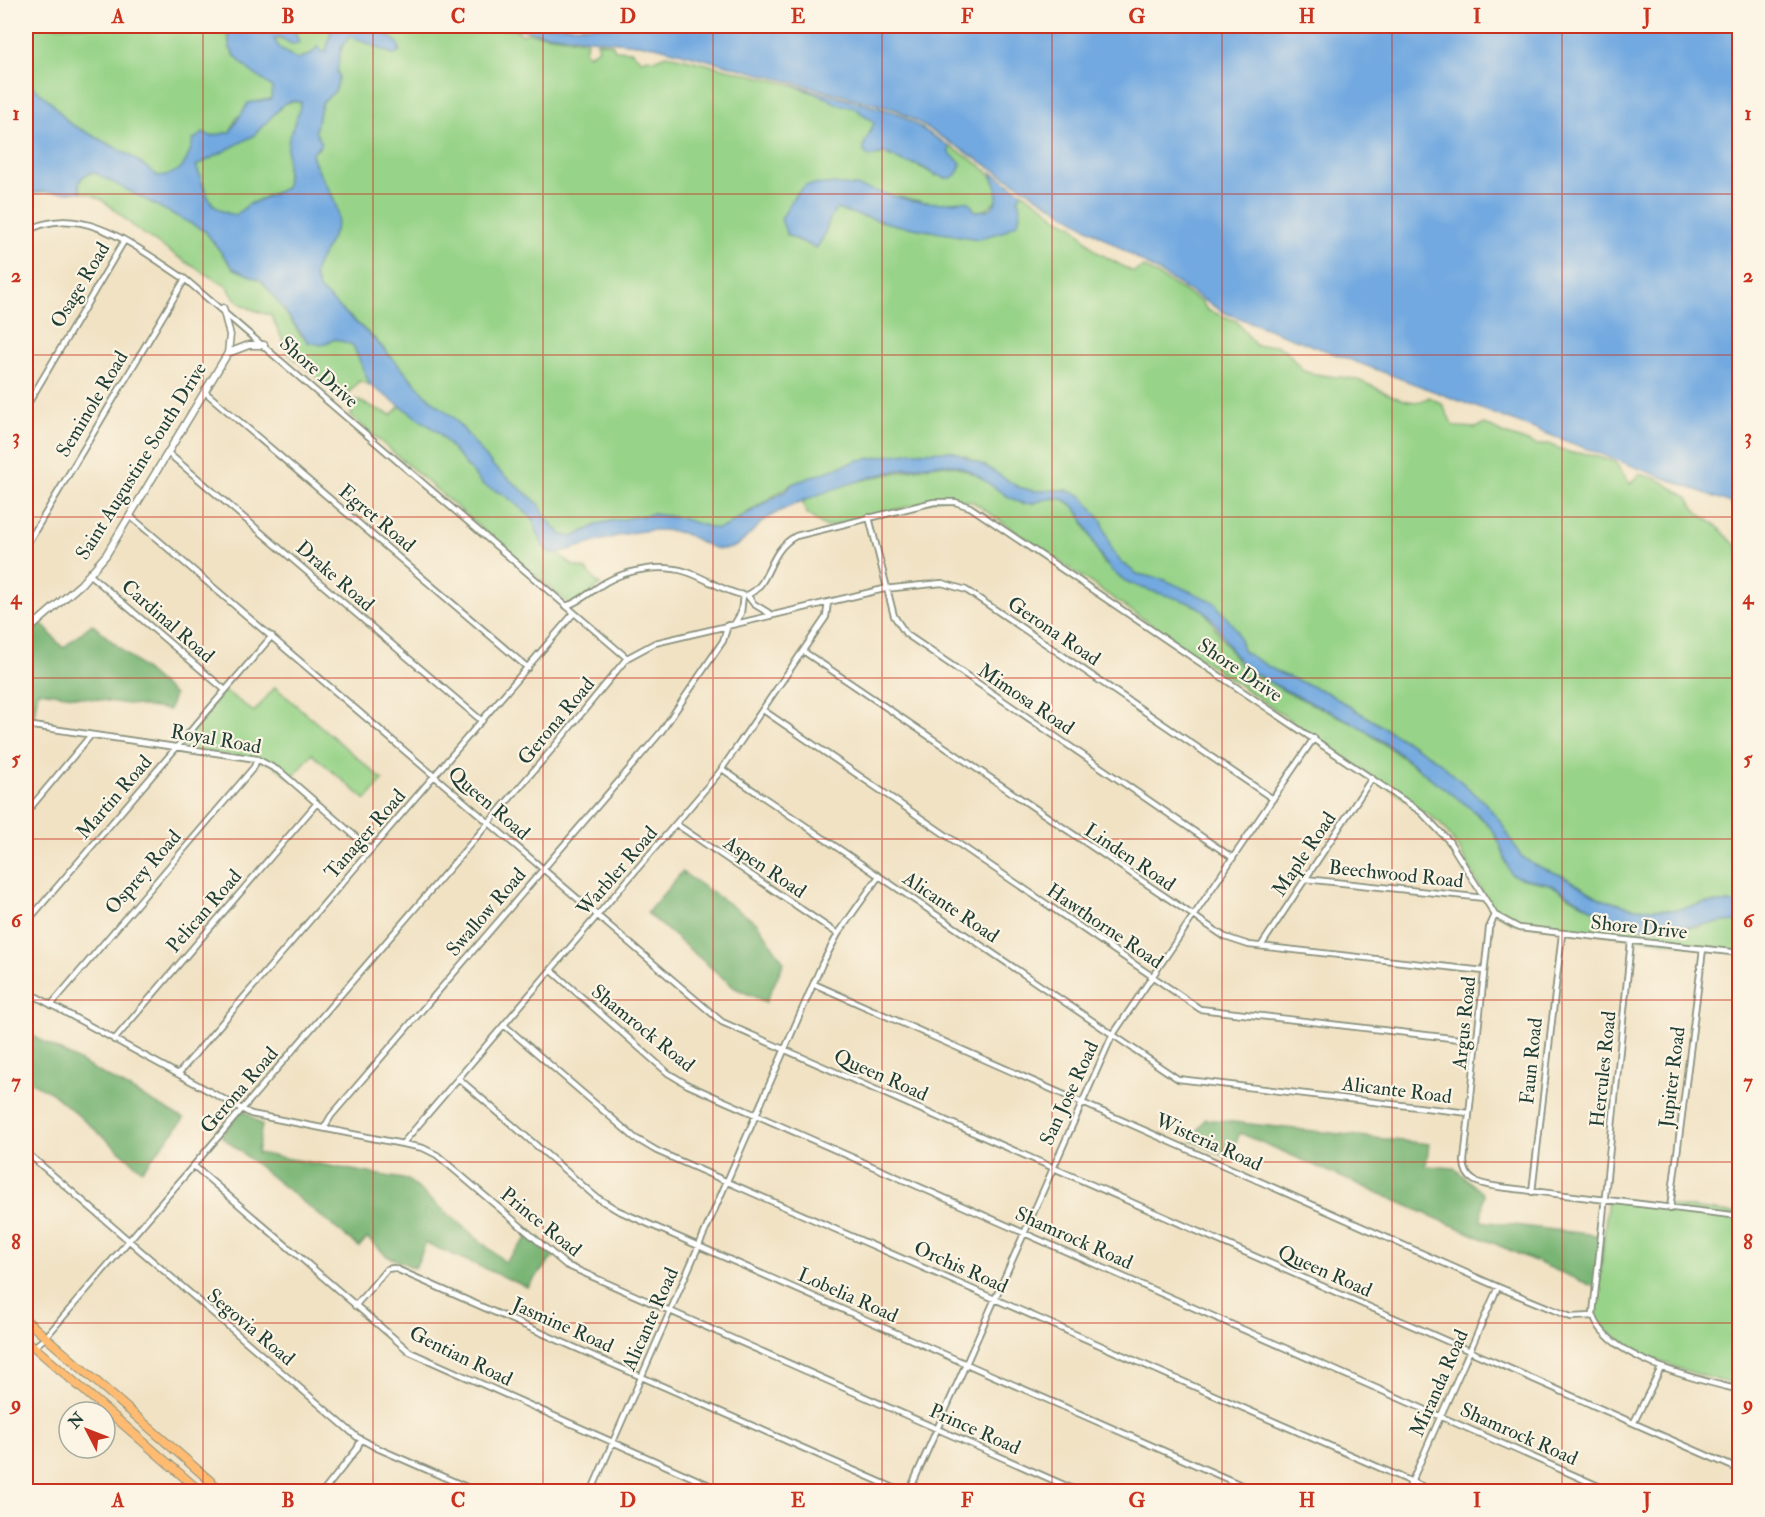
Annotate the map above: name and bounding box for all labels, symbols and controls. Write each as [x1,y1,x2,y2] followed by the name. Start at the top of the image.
[111,4,125,29] text: A
[281,4,295,29] text: B
[451,4,465,29] text: C
[620,4,636,29] text: D
[791,4,806,29] text: E
[961,4,974,29] text: F
[1129,4,1146,29] text: G
[1299,4,1315,29] text: H
[1473,4,1481,29] text: I
[1642,4,1651,29] text: J
[12,101,20,126] text: 1
[1744,101,1752,126] text: 1
[45,237,115,332] street label: Osage Road
[11,263,21,288] text: 2
[1743,263,1753,288] text: 2
[274,331,364,413] street label: Shore Drive
[51,346,134,462] street label: Seminole Road
[70,358,212,564] street label: Saint Augustine South Drive
[12,424,20,449] text: 3
[1744,424,1752,449] text: 3
[334,479,421,557] street label: Egret Road
[291,535,379,617] street label: Drake Road
[116,574,220,668] street label: Cardinal Road
[10,585,23,610] text: 4
[1742,585,1755,610] text: 4
[1003,591,1105,671] street label: Gerona Road
[1193,633,1287,707] street label: Shore Drive
[973,658,1079,740] street label: Mimosa Road
[512,672,600,770] street label: Gerona Road
[169,719,264,759] street label: Royal Road
[12,746,22,771] text: 5
[1744,746,1754,771] text: 5
[71,750,157,844] street label: Martin Road
[443,761,535,845] street label: Queen Road
[319,784,411,884] street label: Tanager Road
[1267,807,1342,902] street label: Maple Road
[1080,817,1180,897] street label: Linden Road
[571,821,663,922] street label: Warbler Road
[100,825,187,920] street label: Osprey Road
[718,830,811,905] street label: Aspen Road
[1327,854,1465,894] street label: Beechwood Road
[441,862,531,962] street label: Swallow Road
[161,864,247,958] street label: Pelican Road
[897,865,1004,948] street label: Alicante Road
[1042,878,1168,974] street label: Hawthorne Road
[11,908,23,933] text: 6
[1743,908,1755,933] text: 6
[1589,909,1689,945] street label: Shore Drive
[1447,975,1481,1072] street label: Argus Road
[586,979,700,1077] street label: Shamrock Road
[1584,1010,1622,1128] street label: Hercules Road
[1514,1016,1548,1106] street label: Faun Road
[1653,1025,1692,1130] street label: Jupiter Road
[1034,1037,1104,1149] street label: San Jose Road
[195,1041,284,1138] street label: Gerona Road
[830,1043,932,1107] street label: Queen Road
[11,1069,21,1094] text: 7
[1743,1069,1753,1094] text: 7
[1340,1071,1453,1109] street label: Alicante Road
[1151,1107,1266,1177] street label: Wisteria Road
[495,1182,587,1262] street label: Prince Road
[1011,1201,1137,1275] street label: Shamrock Road
[11,1230,21,1255] text: 8
[1743,1230,1753,1255] text: 8
[910,1235,1012,1299] street label: Orchis Road
[1274,1239,1376,1303] street label: Queen Road
[794,1262,902,1328] street label: Lobelia Road
[616,1263,684,1375] street label: Alicante Road
[202,1283,300,1371] street label: Segovia Road
[508,1291,618,1358] street label: Jasmine Road
[405,1320,517,1392] street label: Gentian Road
[1404,1325,1474,1440] street label: Miranda Road
[9,1391,21,1416] text: 9
[1741,1391,1753,1416] text: 9
[1456,1397,1582,1471] street label: Shamrock Road
[926,1398,1025,1460] street label: Prince Road
[57,1400,117,1460] north arrow
[64,1408,89,1433] text: N
[111,1488,125,1513] text: A
[281,1488,295,1513] text: B
[451,1488,465,1513] text: C
[620,1488,636,1513] text: D
[791,1488,806,1513] text: E
[961,1488,974,1513] text: F
[1129,1488,1146,1513] text: G
[1299,1488,1315,1513] text: H
[1473,1488,1481,1513] text: I
[1642,1488,1651,1513] text: J

